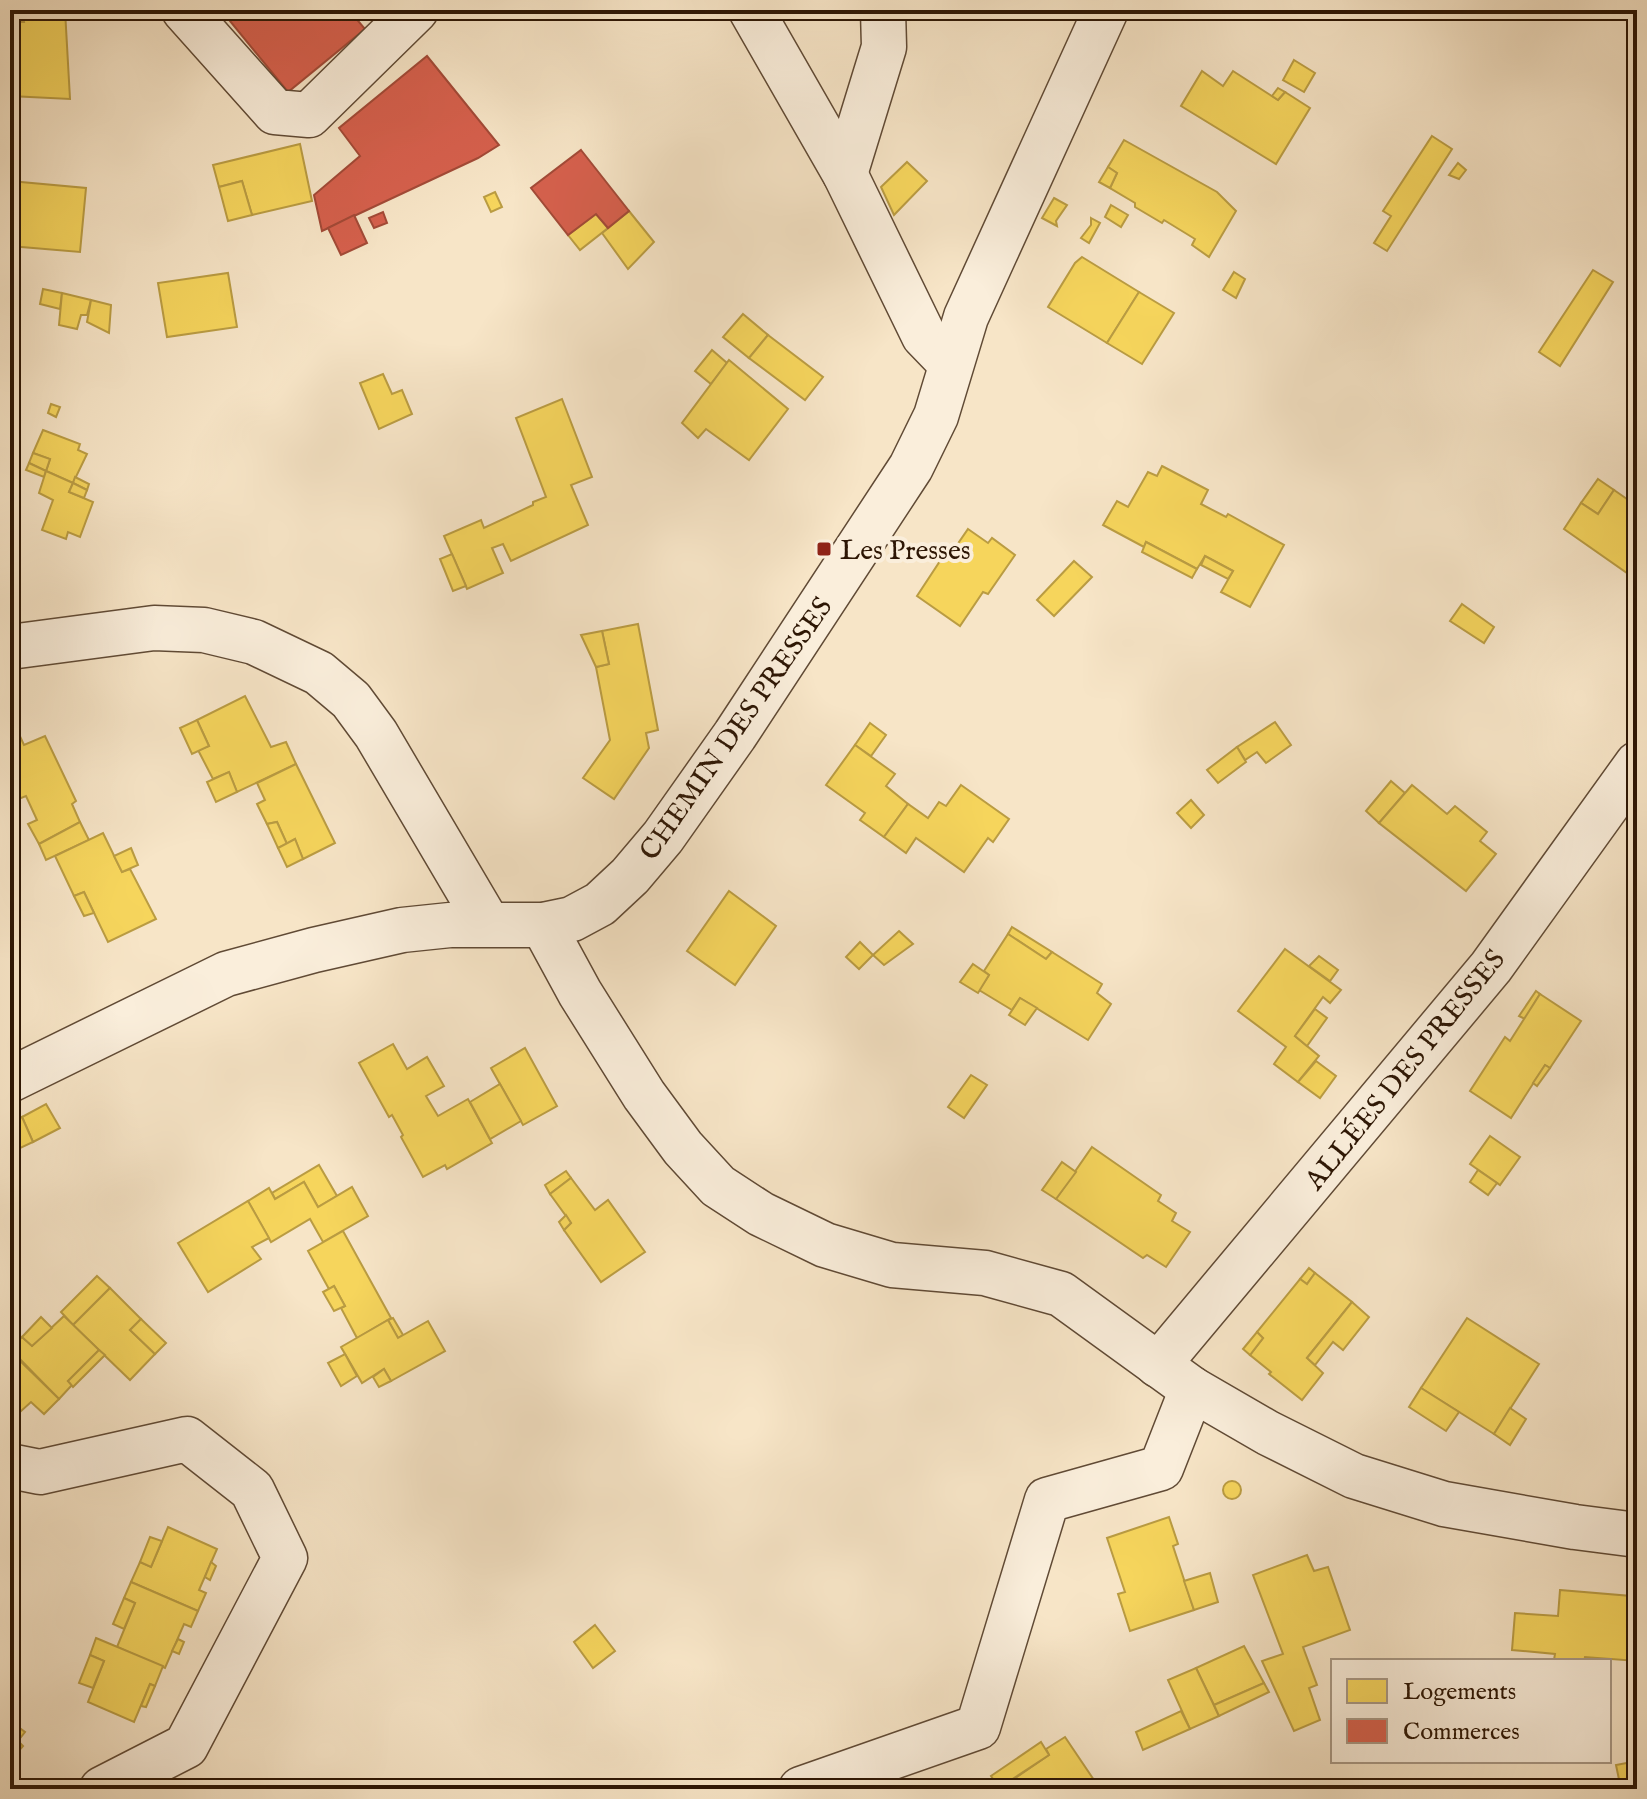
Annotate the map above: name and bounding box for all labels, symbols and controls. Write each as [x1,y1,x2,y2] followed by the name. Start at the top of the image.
[840,534,971,569] place label: Les Presses
[815,540,833,558] marker: Les Presses
[633,591,841,868] street label: CHEMIN DES PRESSES
[1297,943,1514,1199] street label: ALLÉES DES PRESSES
[1331,1659,1611,1763] legend
[1403,1677,1516,1708] text: Logements
[1403,1717,1520,1748] text: Commerces

